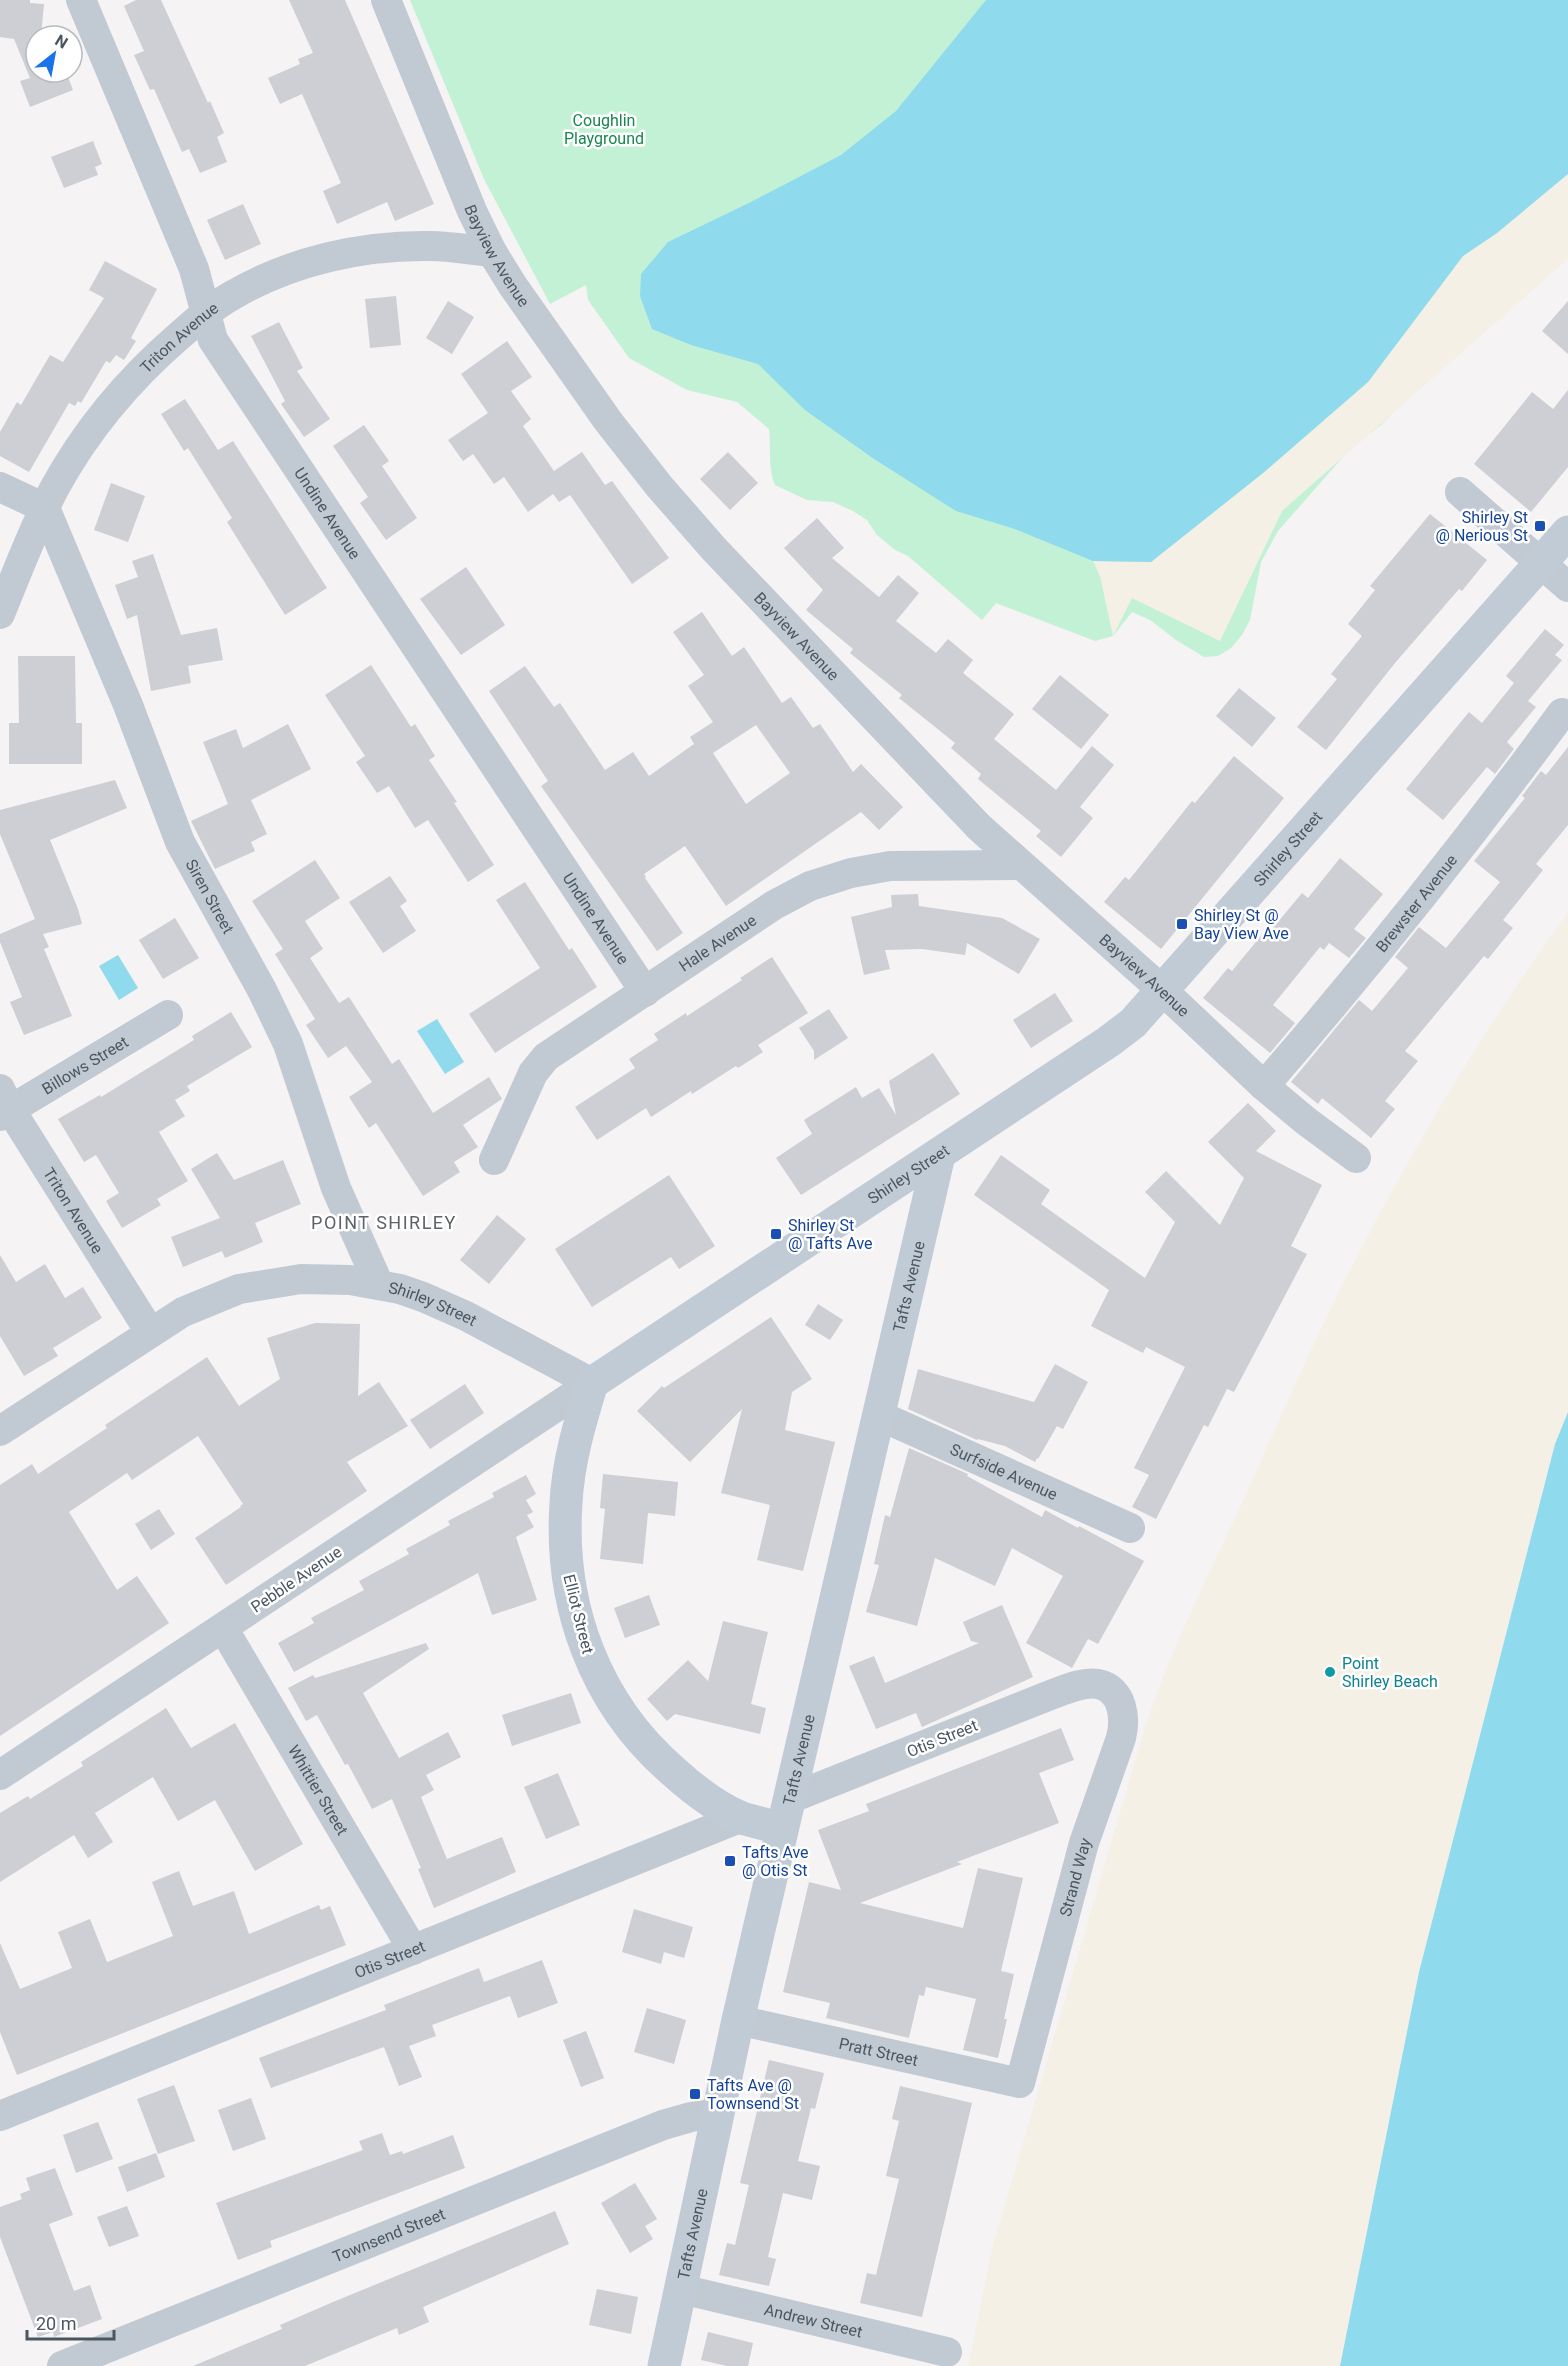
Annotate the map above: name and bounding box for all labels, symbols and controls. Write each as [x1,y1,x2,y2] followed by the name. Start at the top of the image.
[24,24,84,84] north arrow
[52,31,71,53] text: N
[564,111,644,148] park label: Coughlin Playground
[460,202,534,310] street label: Bayview Avenue
[136,298,222,377] street label: Triton Avenue
[290,464,364,563] street label: Undine Avenue
[1436,508,1528,545] place label: Shirley St @ Nerious St
[1533,519,1547,533] marker: Shirley St @ Nerious St
[750,588,843,684] street label: Bayview Avenue
[1250,807,1326,890] street label: Shirley Street
[1372,851,1461,956] street label: Brewster Avenue
[181,856,238,937] street label: Siren Street
[559,869,633,968] street label: Undine Avenue
[1194,906,1289,943] place label: Shirley St @ Bay View Ave
[675,911,760,976] street label: Hale Avenue
[1175,917,1189,931] marker: Shirley St @ Bay View Ave
[1095,930,1193,1021] street label: Bayview Avenue
[39,1032,132,1099] street label: Billows Street
[864,1141,953,1208] street label: Shirley Street
[39,1164,107,1257] street label: Triton Avenue
[311,1212,457,1233] district label: POINT SHIRLEY
[788,1216,873,1253] place label: Shirley St @ Tafts Ave
[769,1227,783,1241] marker: Shirley St @ Tafts Ave
[889,1239,929,1334] street label: Tafts Avenue
[387,1278,480,1330] street label: Shirley Street
[947,1440,1060,1504] street label: Surfside Avenue
[247,1542,345,1617] street label: Pebble Avenue
[559,1572,598,1656] street label: Elliot Street
[1342,1654,1438,1691] place label: Point Shirley Beach
[1323,1665,1337,1679] marker: Point Shirley Beach
[779,1713,819,1807] street label: Tafts Avenue
[904,1716,980,1761] street label: Otis Street
[284,1742,352,1839] street label: Whittier Street
[1056,1835,1095,1919] street label: Strand Way
[742,1843,809,1880] place label: Tafts Ave @ Otis St
[723,1854,737,1868] marker: Tafts Ave @ Otis St
[352,1937,428,1982] street label: Otis Street
[837,2034,920,2070] street label: Pratt Street
[707,2076,799,2113] place label: Tafts Ave @ Townsend St
[688,2087,702,2101] marker: Tafts Ave @ Townsend St
[674,2187,712,2281] street label: Tafts Avenue
[330,2204,448,2267] street label: Townsend Street
[762,2300,864,2342] street label: Andrew Street
[27,2303,114,2341] scale bar
[36,2313,76,2334] text: 20 m

